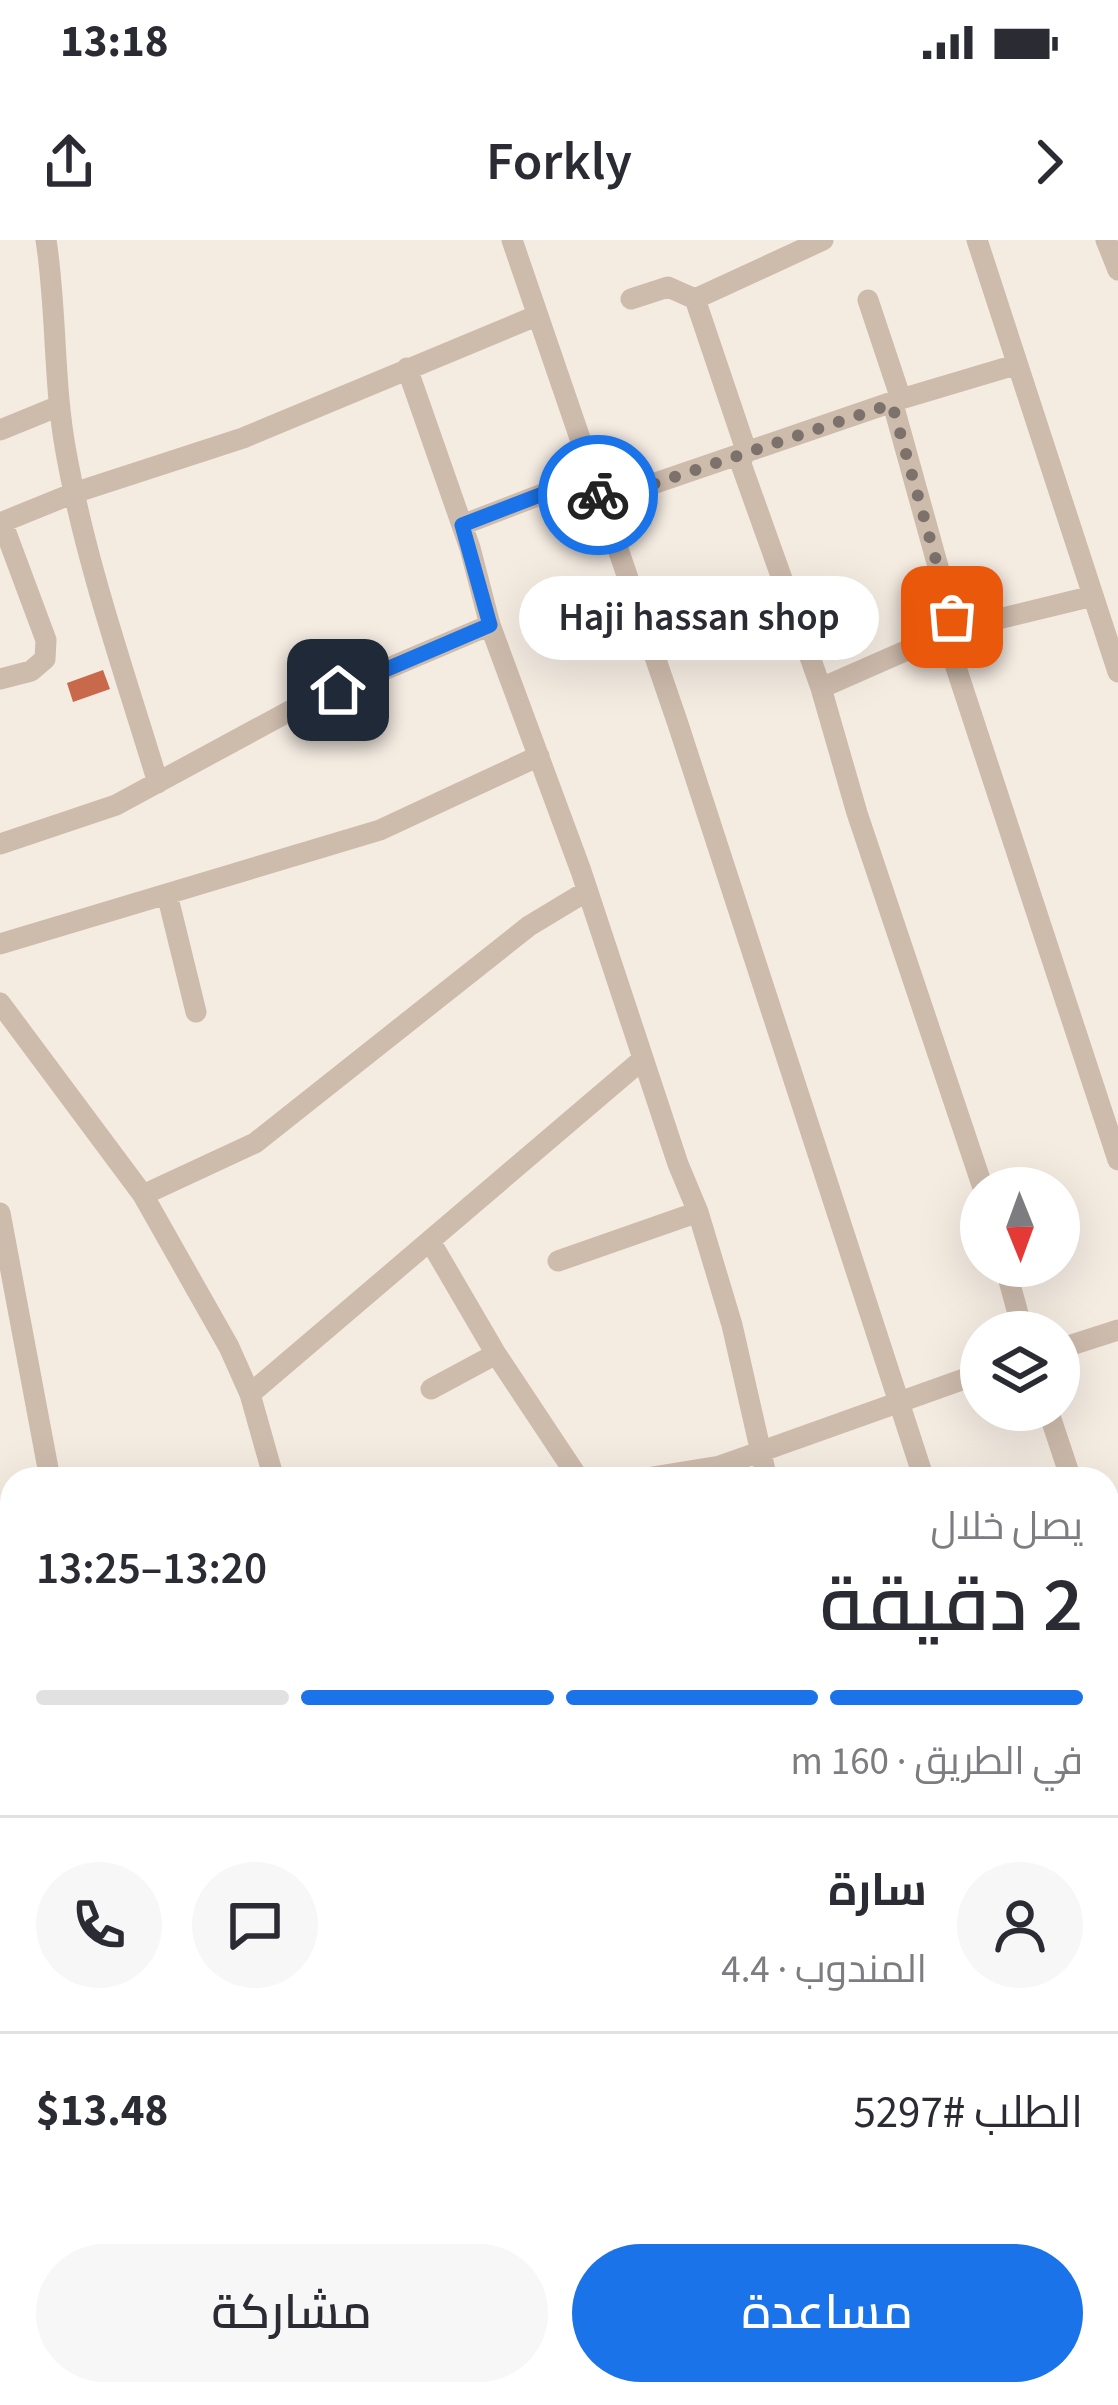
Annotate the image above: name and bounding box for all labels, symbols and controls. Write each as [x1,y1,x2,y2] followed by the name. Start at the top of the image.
[60,10,169,74] text: 13:18
[486,124,632,201] text: Forkly
[36,129,102,195] icon: share
[1016,129,1082,195] icon: forward
[538,435,658,555] courier
[565,462,631,528] icon: bike
[901,566,1003,668] pin
[520,575,880,659] callout: Haji hassan shop
[919,584,985,650] icon: bag
[558,590,840,646] text: Haji hassan shop
[287,639,389,741] pin
[305,657,371,723] icon: home
[960,1167,1080,1287] north arrow
[960,1167,1080,1431] map controls
[960,1311,1080,1431] button: layers
[930,1499,1083,1555] text: يصل خلال
[36,1537,267,1601] text: 13:20–13:25
[820,1550,1083,1661] text: 2 دقيقة
[791,1734,1083,1790] text: في الطريق · 160 m
[828,1859,927,1923] text: سارة
[36,1862,162,1988] button: phone
[192,1862,318,1988] button: chat
[957,1862,1083,1988] button: person
[721,1942,927,1998] text: المندوب · 4.4
[36,2079,168,2143] text: $13.48
[853,2081,1083,2145] text: الطلب #5297
[36,2244,548,2382] button: مشاركة
[572,2244,1083,2382] button: مساعدة

